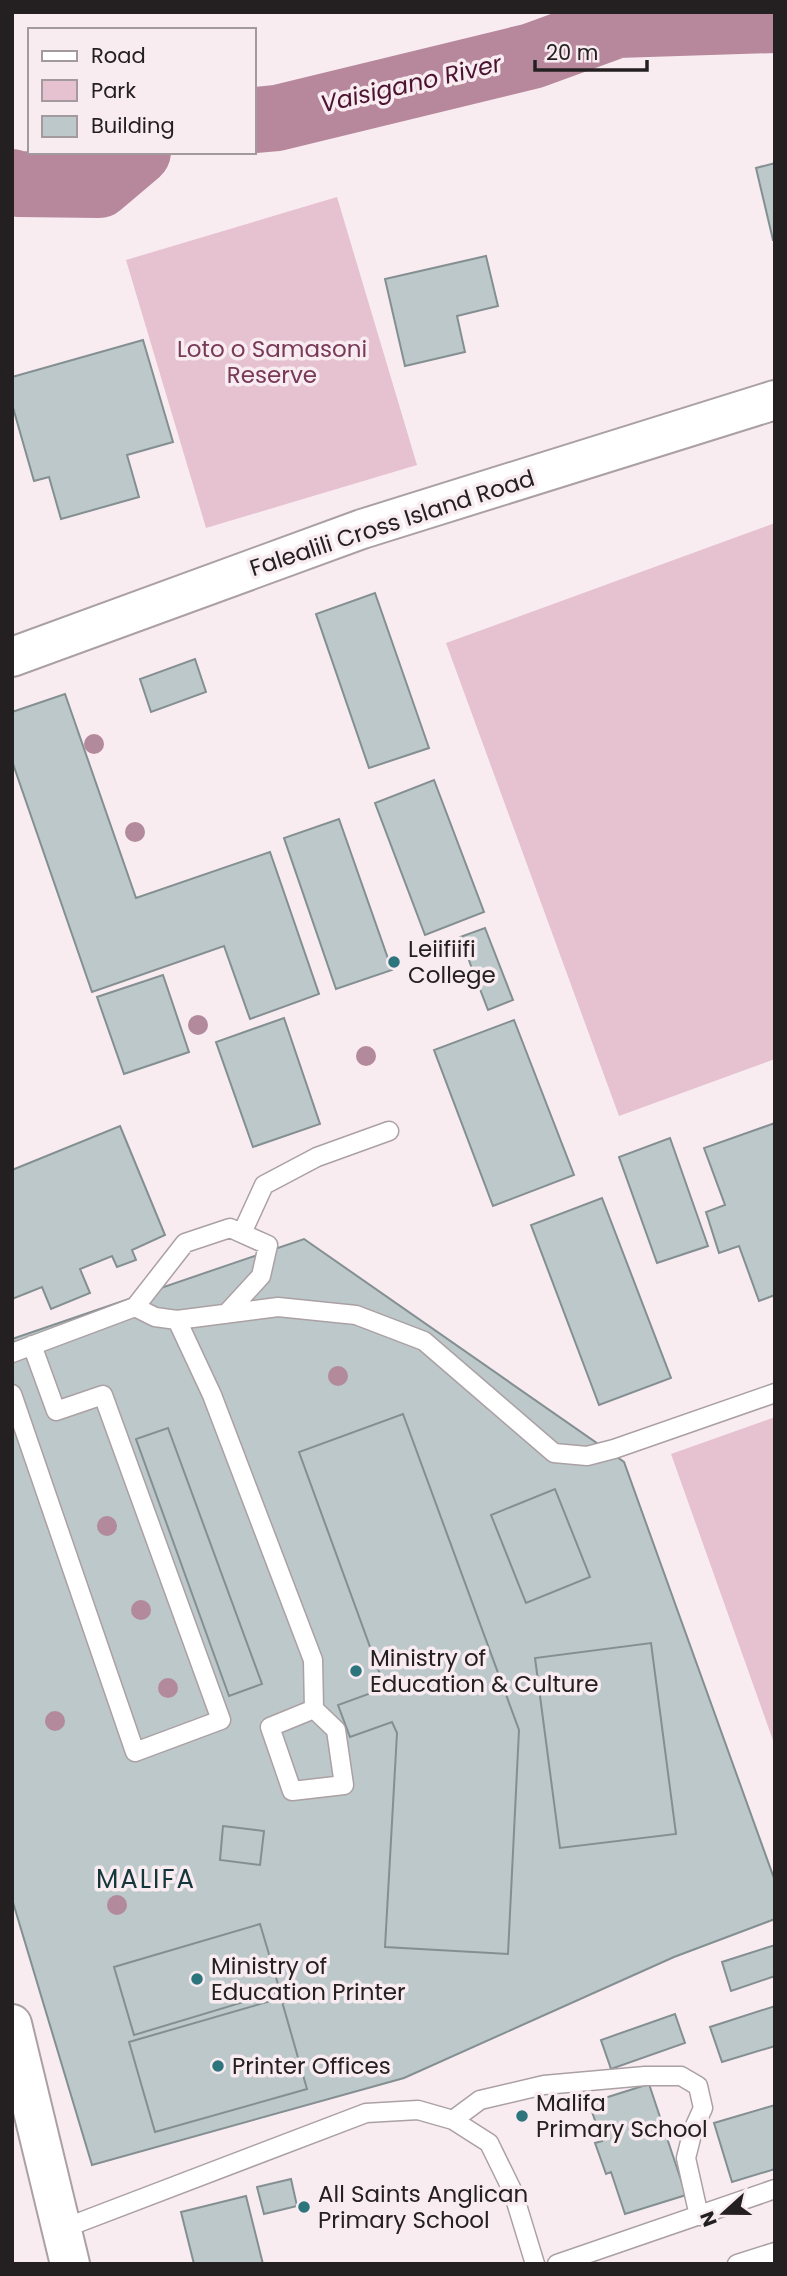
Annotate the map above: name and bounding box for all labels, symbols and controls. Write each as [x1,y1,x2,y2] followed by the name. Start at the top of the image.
[28,28,256,154] legend
[535,28,647,72] scale bar
[546,38,599,67] text: 20 m
[91,41,146,70] text: Road
[317,46,506,120] water label: Vaisigano River
[91,76,136,105] text: Park
[91,111,175,140] text: Building
[177,333,367,391] park label: Loto o Samasoni Reserve
[246,462,538,584] street label: Falealili Cross Island Road
[408,933,496,991] place label: Leiifiifi College
[386,954,402,970] marker: Leiifiifi College
[370,1642,598,1700] place label: Ministry of Education & Culture
[348,1663,364,1679] marker: Ministry of Education & Culture
[96,1861,196,1897] district label: MALIFA
[211,1950,406,2008] place label: Ministry of Education Printer
[189,1971,205,1987] marker: Ministry of Education Printer
[232,2050,391,2082] place label: Printer Offices
[210,2058,226,2074] marker: Printer Offices
[536,2087,708,2145] place label: Malifa Primary School
[514,2108,530,2124] marker: Malifa Primary School
[318,2178,528,2236] place label: All Saints Anglican Primary School
[689,2178,759,2248] north arrow
[296,2199,312,2215] marker: All Saints Anglican Primary School
[693,2207,724,2230] text: N

